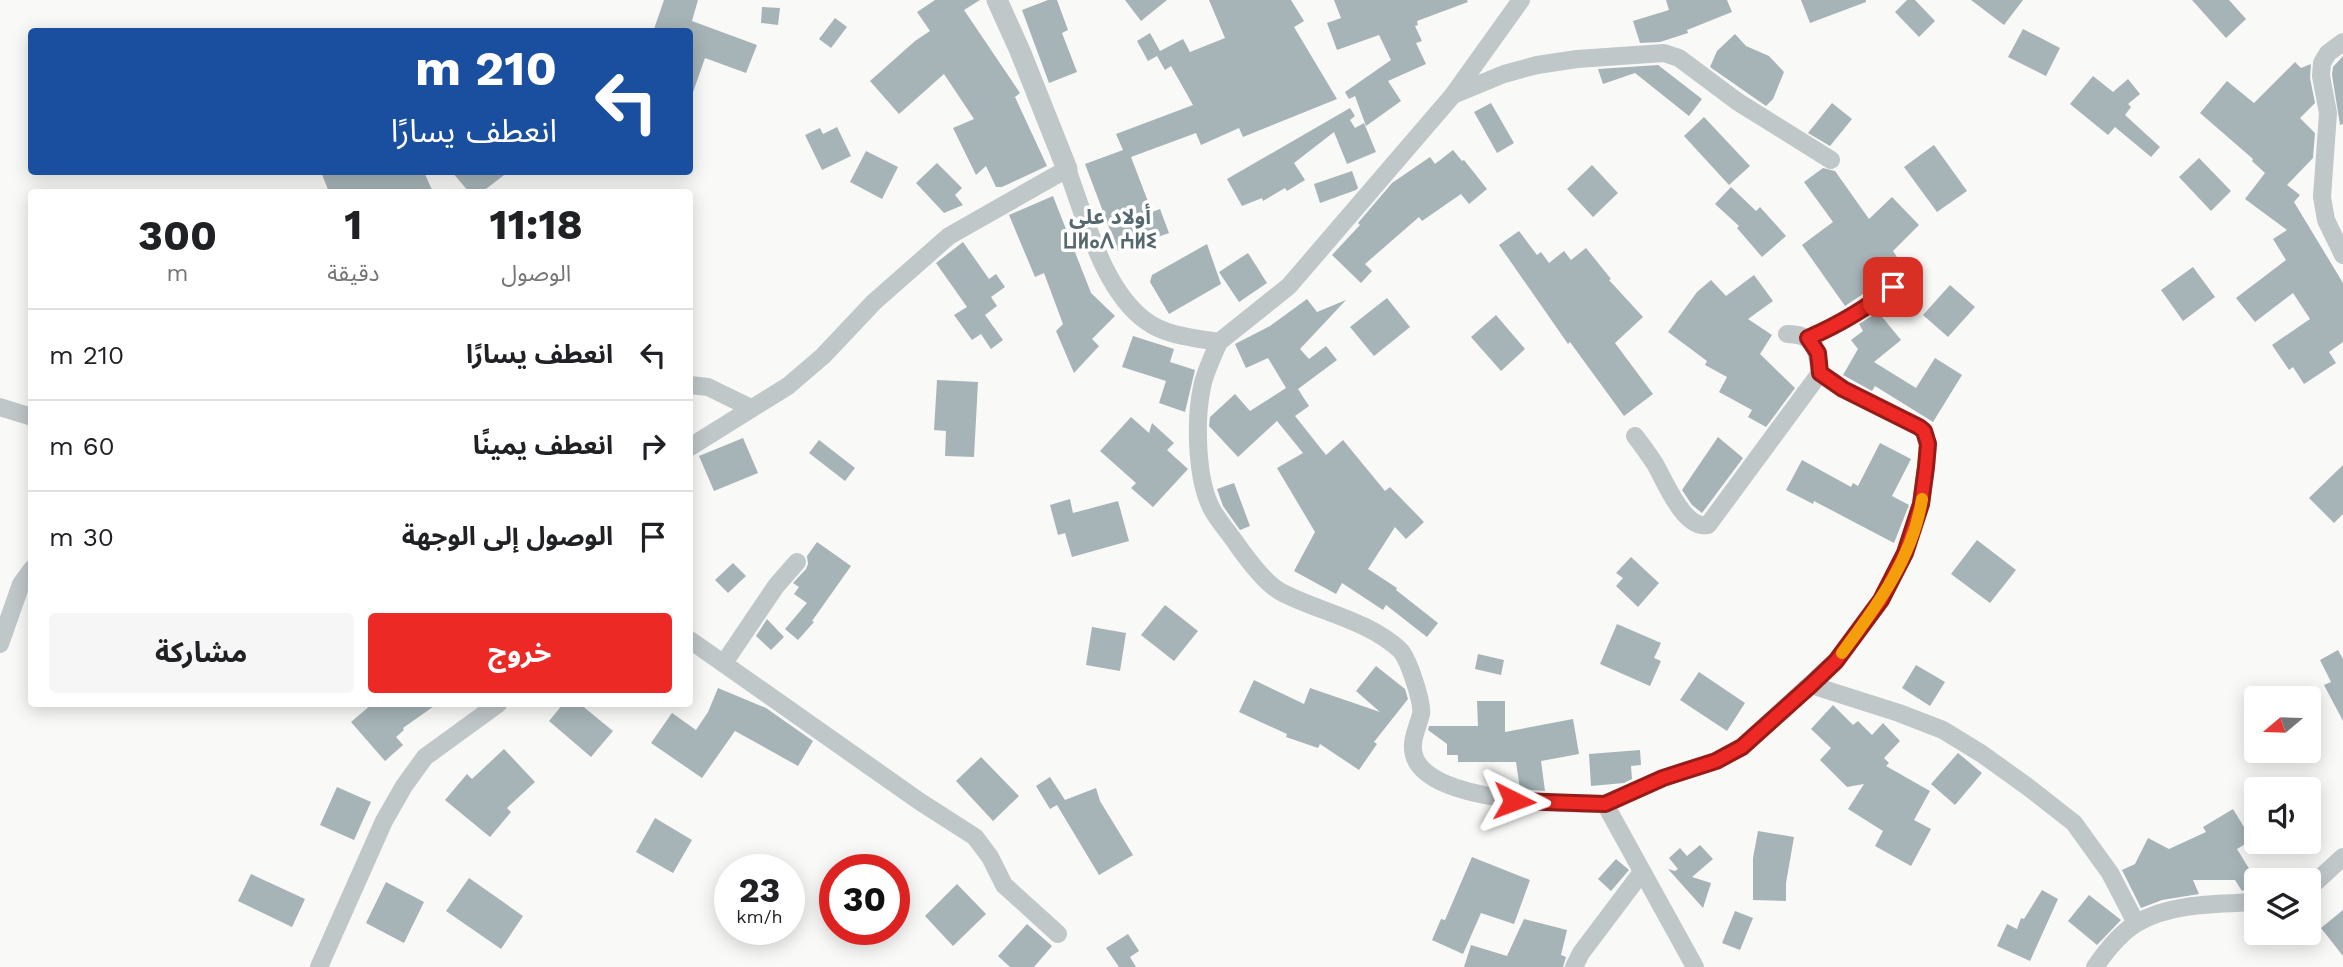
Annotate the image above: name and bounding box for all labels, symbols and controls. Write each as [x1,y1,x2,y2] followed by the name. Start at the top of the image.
[415,39,557,97] text: 210 m
[581,56,672,147] icon: left
[391,112,557,150] text: انعطف يسارًا
[344,200,362,249] text: 1
[490,200,583,249] text: 11:18
[1063,203,1157,253] district label: أولاد علي ⵡⵍⴰⴷ ⵄⵍⵉ
[138,211,217,260] text: 300
[1863,257,1923,317] pin
[167,260,189,287] text: m
[327,260,380,287] text: دقيقة
[501,260,571,287] text: الوصول
[1874,268,1912,306] icon: arrive
[634,336,672,374] icon: left
[466,339,613,369] text: انعطف يسارًا
[49,340,124,370] text: 210 m
[634,427,672,465] icon: right
[473,430,613,460] text: انعطف يمينًا
[49,431,115,461] text: 60 m
[634,518,672,556] icon: arrive
[402,521,613,551] text: الوصول إلى الوجهة
[49,522,114,552] text: 30 m
[49,613,354,693] button: مشاركة
[368,613,672,693] button: خروج
[2244,686,2320,763] north arrow
[2244,686,2321,945] map controls
[1477,764,1551,838] position arrow
[2244,777,2321,854] button: sound
[819,854,910,945] speed limit sign: 30
[2244,868,2321,945] button: layers
[739,869,780,911] text: 23
[736,906,783,927] text: km/h

